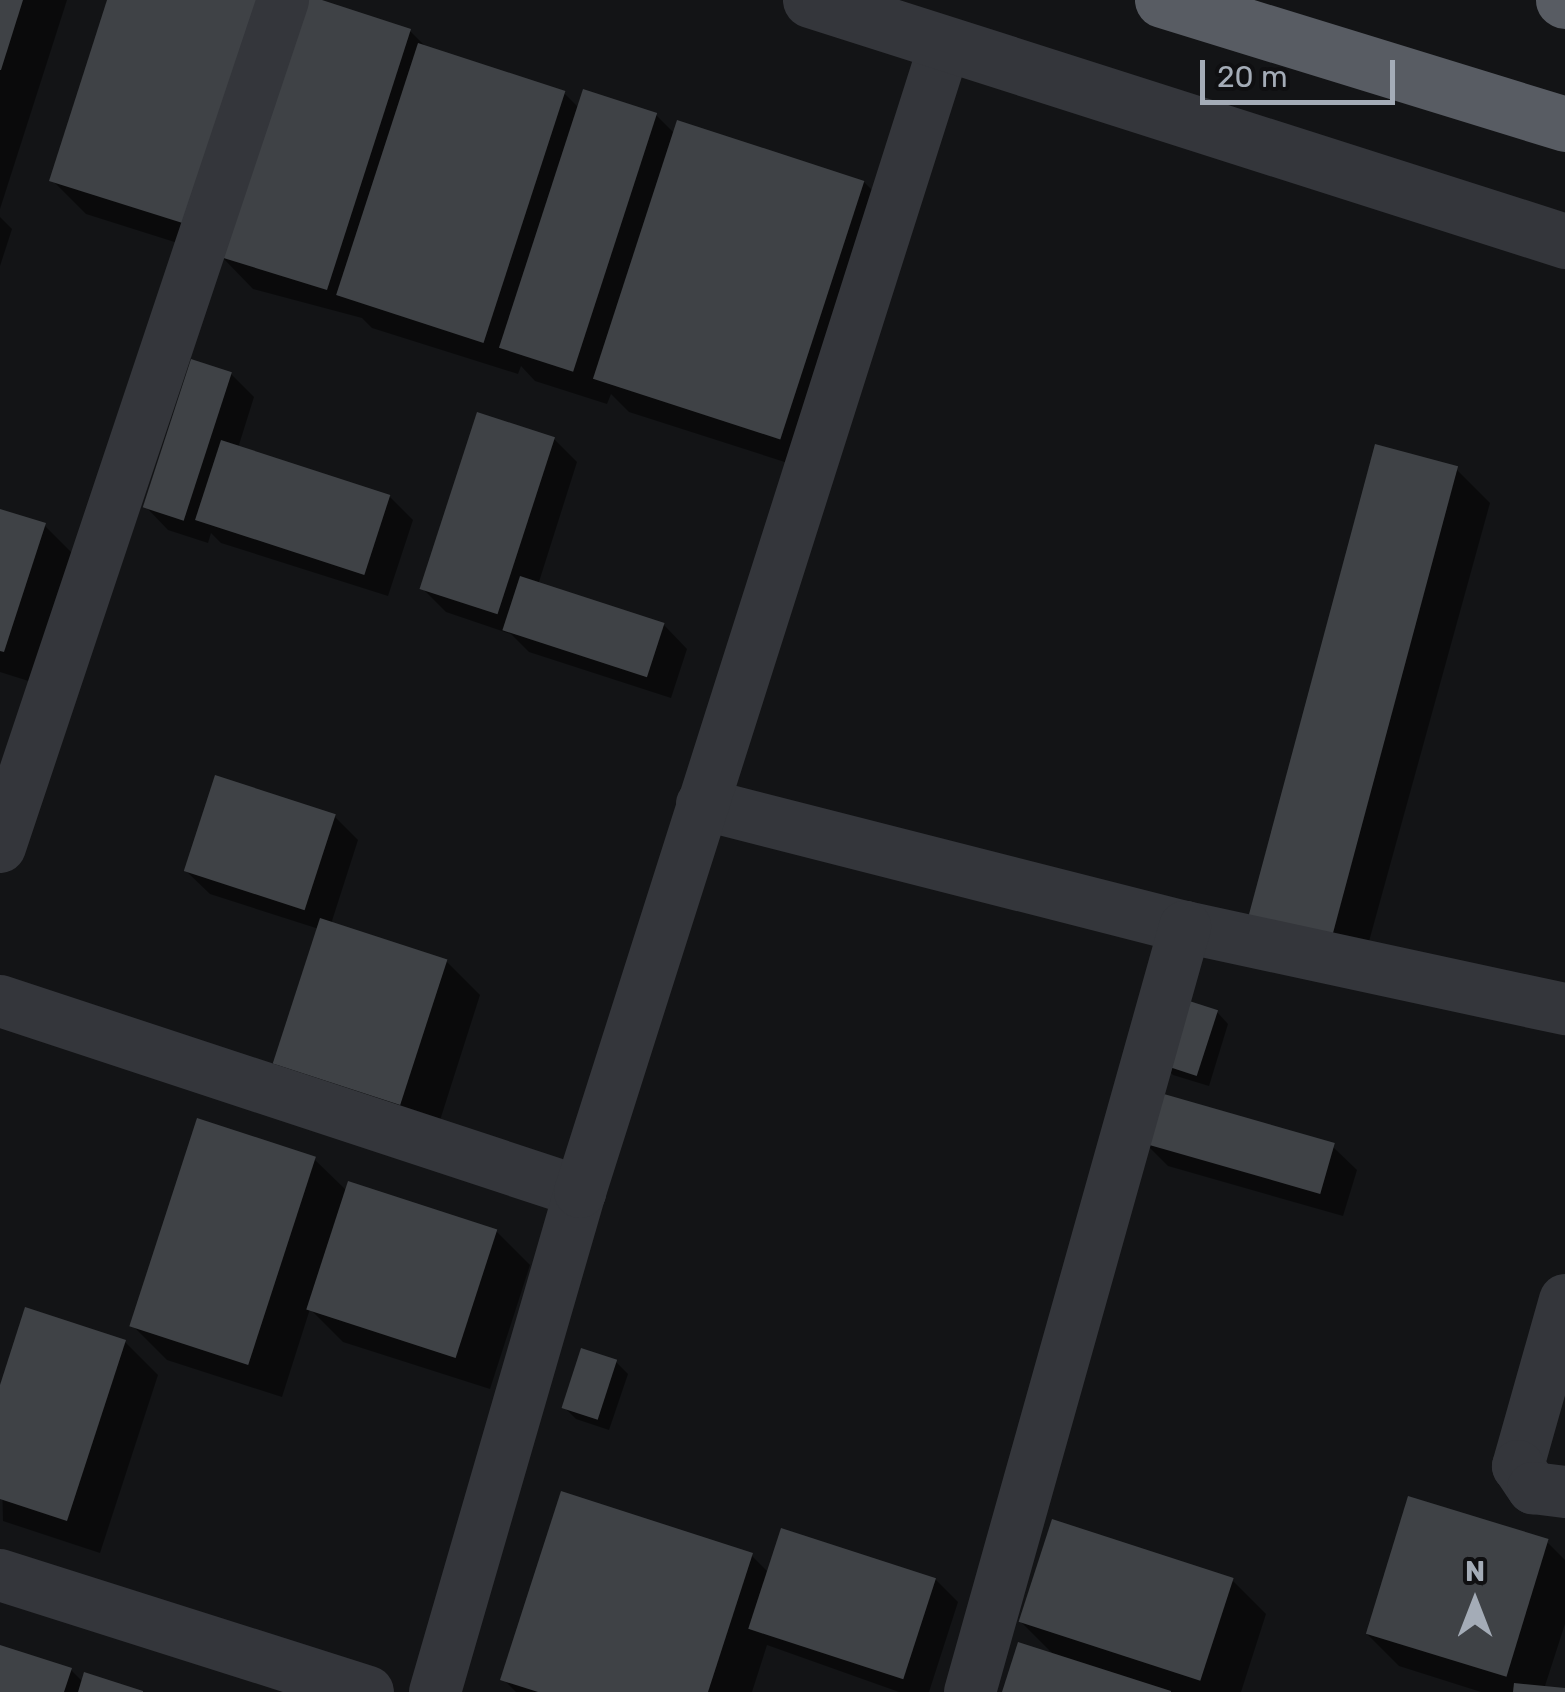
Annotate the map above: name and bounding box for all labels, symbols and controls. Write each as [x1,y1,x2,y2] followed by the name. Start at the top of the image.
[1205,40,1400,102] scale bar
[1217,59,1288,95] text: 20 m
[1425,1552,1525,1652] north arrow
[1465,1555,1485,1588] text: N

